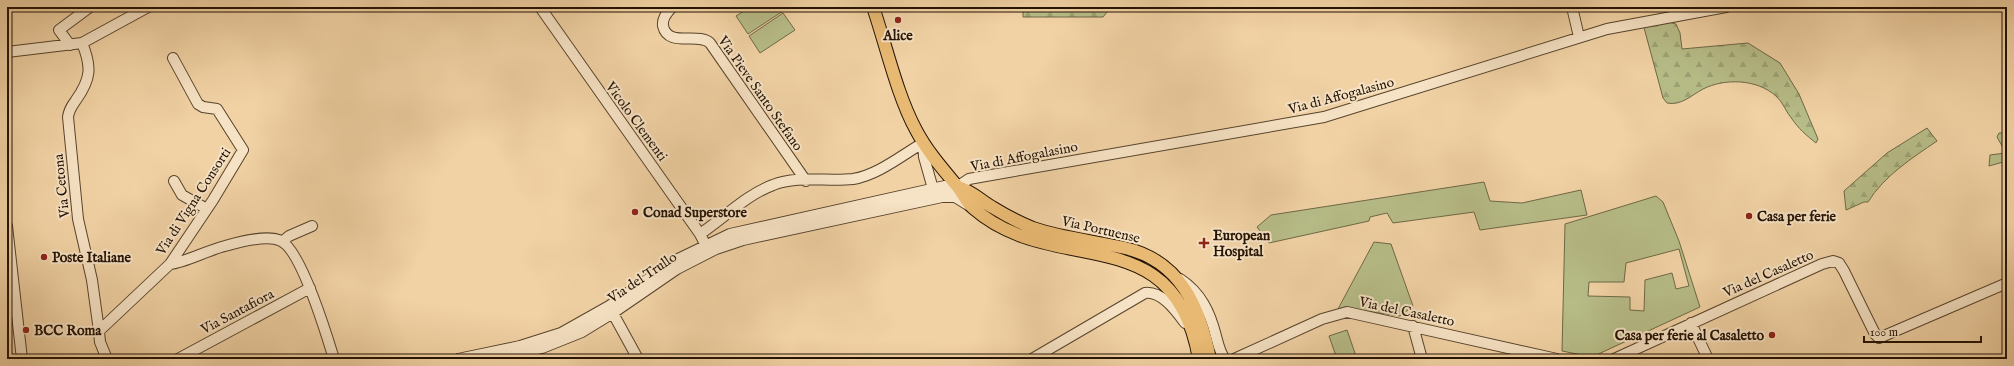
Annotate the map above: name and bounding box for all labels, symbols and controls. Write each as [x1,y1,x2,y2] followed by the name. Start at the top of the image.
[893,15,903,25] marker: Alice
[882,27,913,45] place label: Alice
[713,32,807,155] street label: Via Pieve Santo Stefano
[1285,73,1397,119] street label: Via di Affogalasino
[601,77,671,165] street label: Vicolo Clementi
[968,138,1080,176] street label: Via di Affogalasino
[152,144,235,259] street label: Via di Vigna Consorti
[50,152,74,220] street label: Via Cetona
[643,204,747,222] place label: Conad Superstore
[630,207,640,217] marker: Conad Superstore
[1757,208,1837,226] place label: Casa per ferie
[1744,211,1754,221] marker: Casa per ferie
[1059,212,1142,248] street label: Via Portuense
[1213,227,1271,261] place label: European Hospital
[1198,237,1210,249] marker: European Hospital
[1719,246,1817,302] street label: Via del Casaletto
[604,248,681,308] street label: Via del Trullo
[52,249,131,267] place label: Poste Italiane
[39,252,49,262] marker: Poste Italiane
[197,285,278,339] street label: Via Santafiora
[1356,293,1457,331] street label: Via del Casaletto
[1864,318,1981,344] scale bar
[34,322,102,340] place label: BCC Roma
[21,325,31,335] marker: BCC Roma
[1870,325,1898,340] text: 100 m
[1615,327,1764,345] place label: Casa per ferie al Casaletto
[1767,330,1777,340] marker: Casa per ferie al Casaletto

